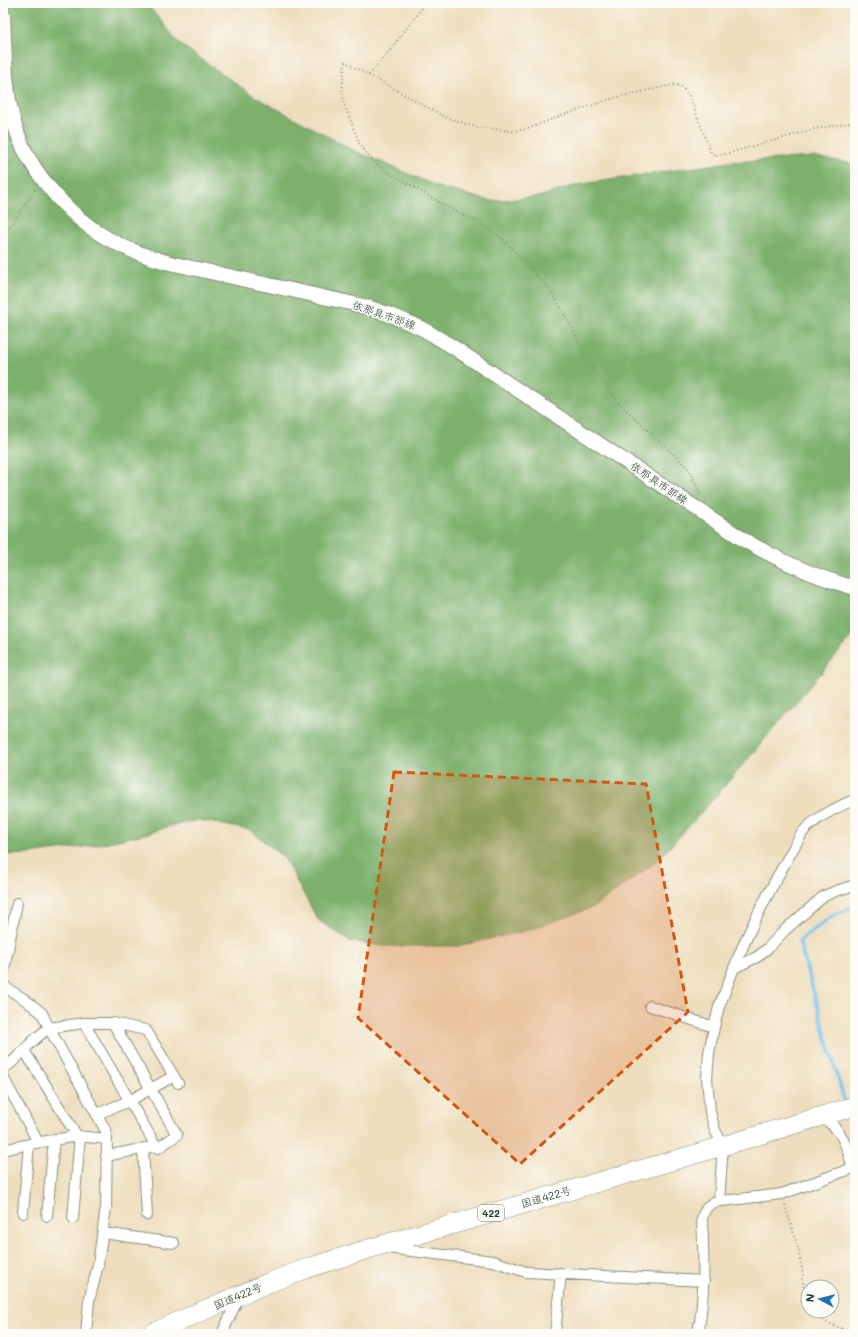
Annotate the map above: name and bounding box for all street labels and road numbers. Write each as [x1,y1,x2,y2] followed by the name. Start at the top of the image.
[351,297,418,332] street label: 依那具市部線
[628,458,691,507] street label: 依那具市部線
[519,1182,573,1211] street label: 国道422号
[478,1205,504,1221] road number: 422
[211,1279,265,1313] street label: 国道422号

